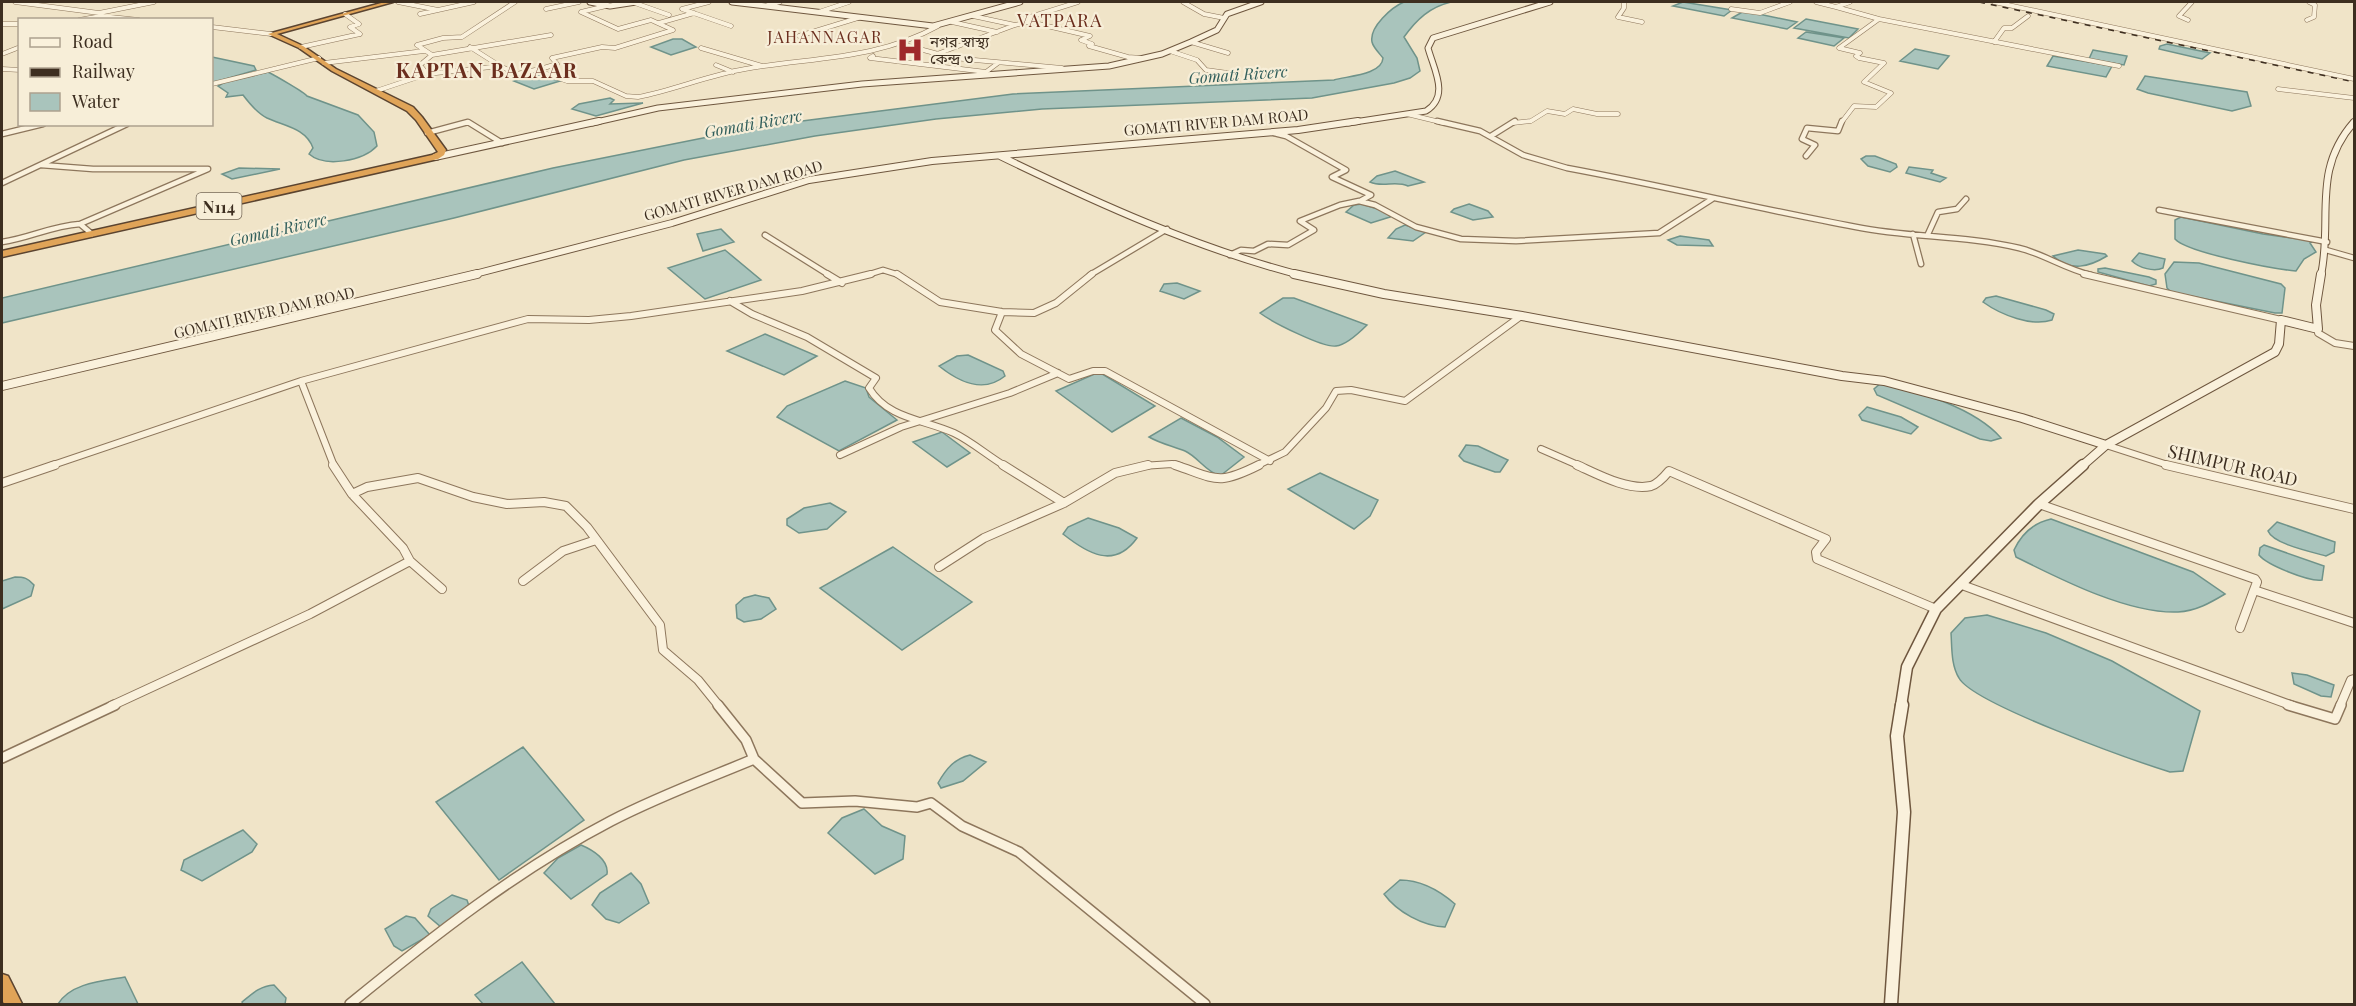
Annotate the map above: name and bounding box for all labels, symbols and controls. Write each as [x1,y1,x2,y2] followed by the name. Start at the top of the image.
[1016,8,1103,32] district label: VATPARA
[18,18,213,126] legend
[766,26,883,47] district label: JAHANNAGAR
[72,29,113,53] text: Road
[929,31,990,68] place label: নগর স্বাস্থ্য কেন্দ্র ৩
[895,35,925,65] hospital icon: নগর স্বাস্থ্য কেন্দ্র ৩
[396,56,578,83] district label: KAPTAN BAZAAR
[72,59,135,83] text: Railway
[1188,60,1288,88] water label: Gomati Riverc
[71,89,120,113] text: Water
[702,104,804,142] water label: Gomati Riverc
[1123,104,1309,140] street label: GOMATI RIVER DAM ROAD
[641,155,825,225] street label: GOMATI RIVER DAM ROAD
[196,193,242,219] road number: N114
[227,208,329,250] water label: Gomati Riverc
[172,281,357,343] street label: GOMATI RIVER DAM ROAD
[2166,438,2300,492] street label: SHIMPUR ROAD

